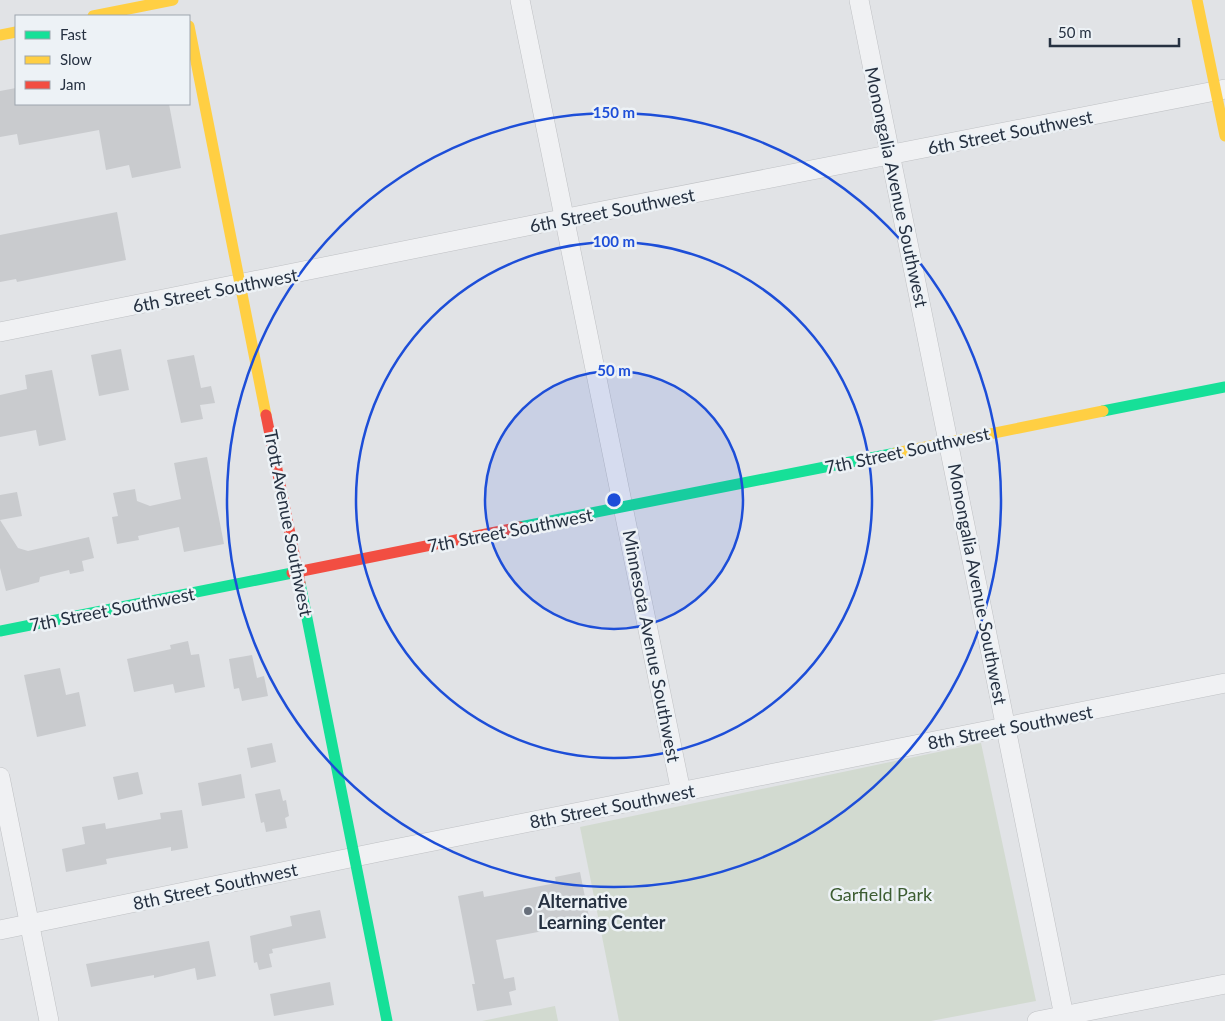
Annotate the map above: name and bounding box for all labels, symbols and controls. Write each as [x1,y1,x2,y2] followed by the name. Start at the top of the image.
[15,15,190,105] legend
[1050,15,1179,47] scale bar
[1058,23,1092,41] text: 50 m
[60,25,87,43] text: Fast
[60,50,92,68] text: Slow
[861,65,933,310] street label: Monongalia Avenue Southwest
[60,75,86,93] text: Jam
[593,103,635,121] text: 150 m
[926,105,1095,159] street label: 6th Street Southwest
[528,183,697,237] street label: 6th Street Southwest
[593,232,635,250] text: 100 m
[131,263,300,317] street label: 6th Street Southwest
[597,361,631,379] text: 50 m
[823,422,992,478] street label: 7th Street Southwest
[260,428,318,619] street label: Trott Avenue Southwest
[944,462,1012,707] street label: Monongalia Avenue Southwest
[605,491,623,509] centre of rings
[426,503,595,557] street label: 7th Street Southwest
[619,528,685,765] street label: Minnesota Avenue Southwest
[28,582,197,636] street label: 7th Street Southwest
[926,700,1095,754] street label: 8th Street Southwest
[528,779,697,833] street label: 8th Street Southwest
[131,858,300,914] street label: 8th Street Southwest
[830,883,933,905] park label: Garfield Park
[537,890,666,933] place label: Alternative Learning Center
[522,905,534,917] marker: Alternative Learning Center

